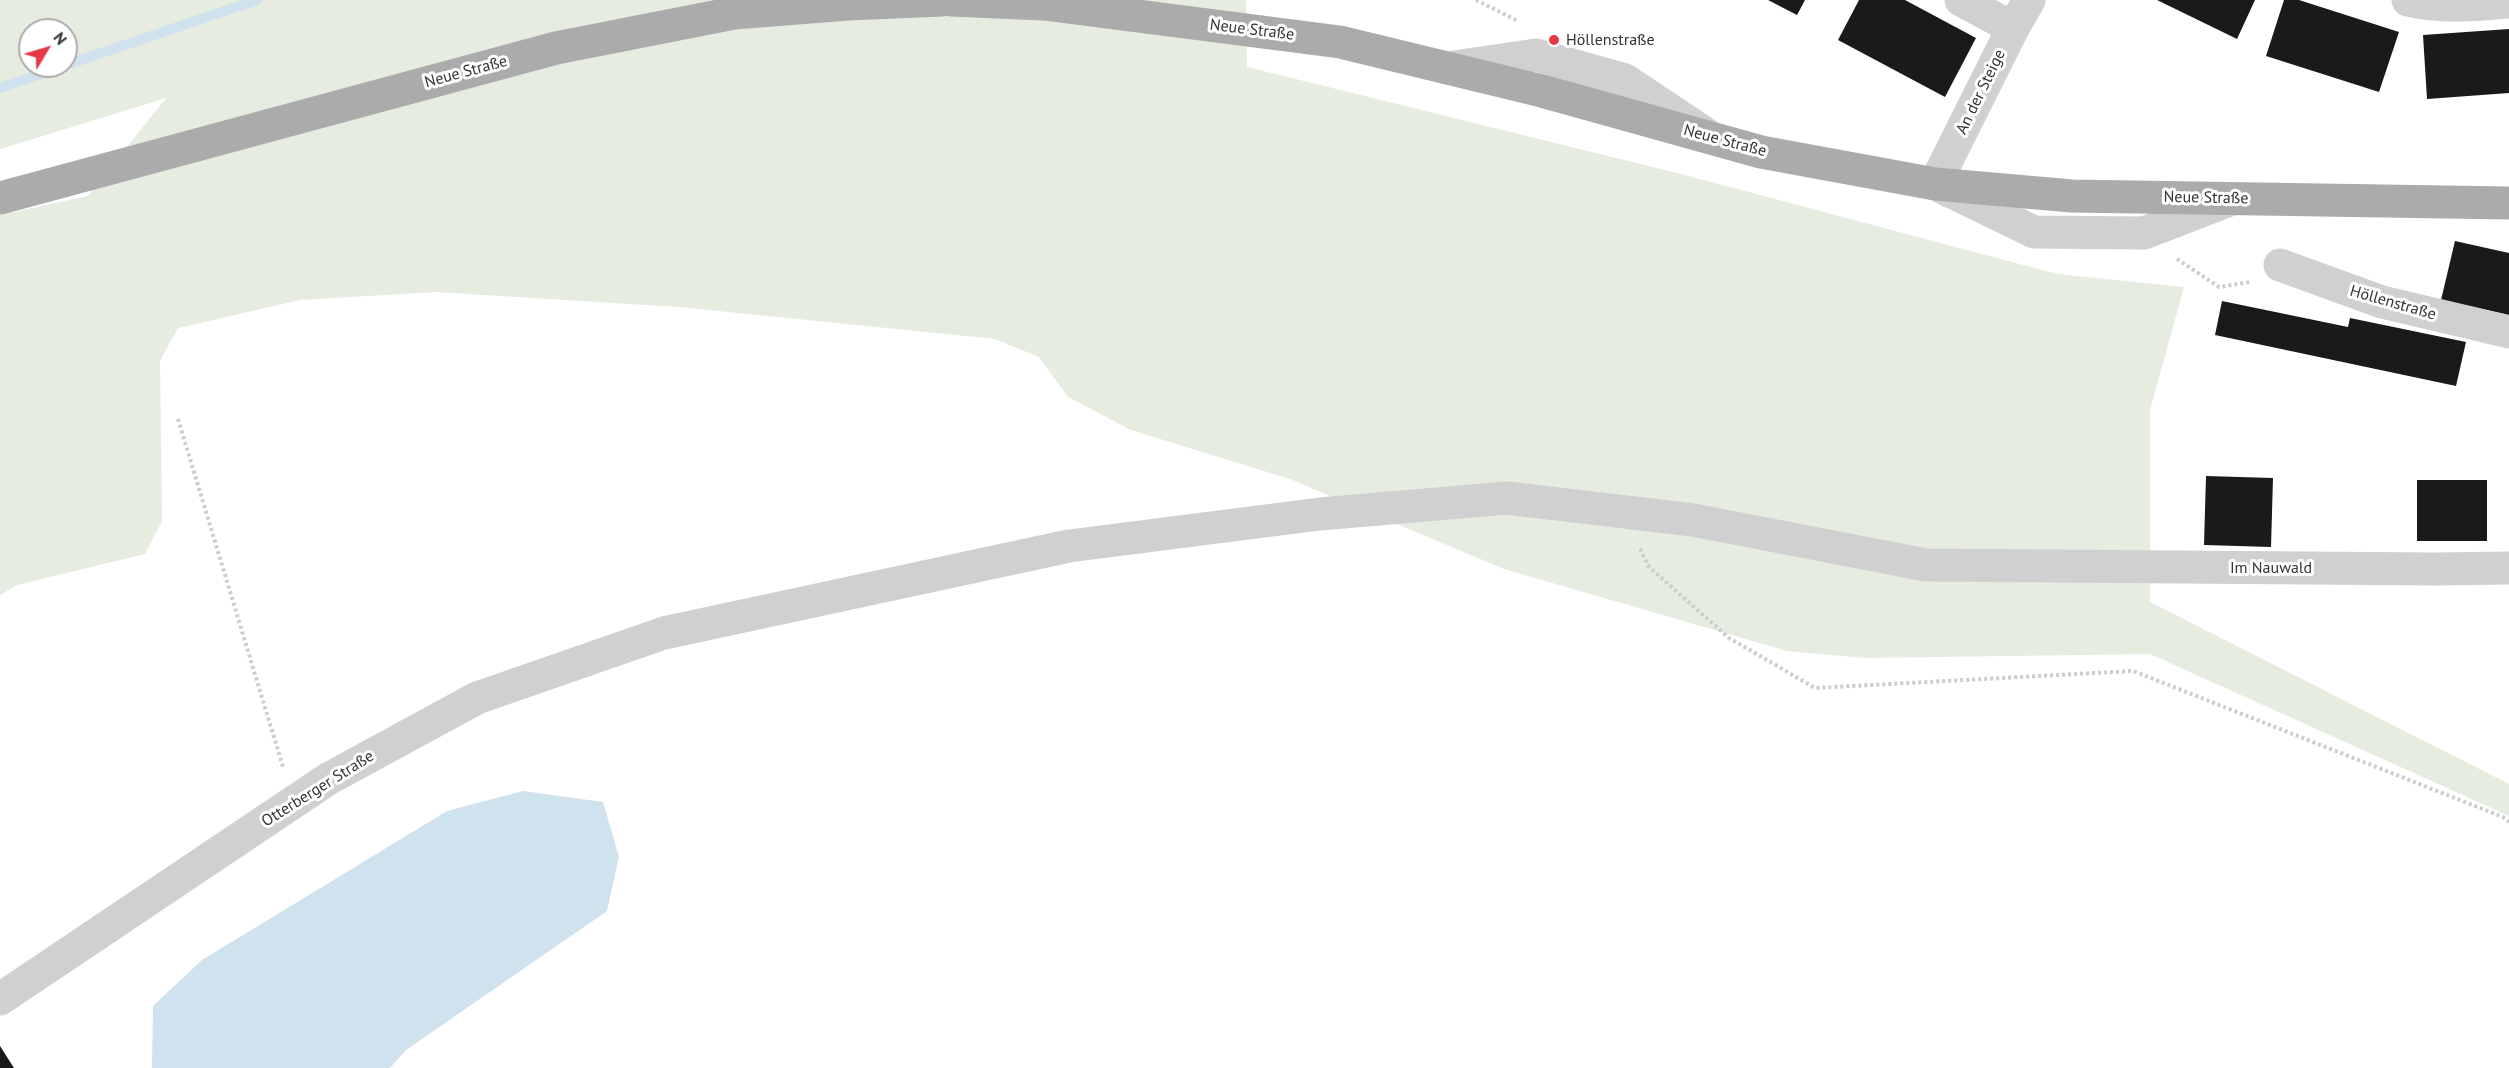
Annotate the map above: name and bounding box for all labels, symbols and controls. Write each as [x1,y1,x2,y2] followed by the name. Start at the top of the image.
[1209,15,1295,45] street label: Neue Straße
[18,18,78,78] north arrow
[49,28,72,48] text: N
[1566,30,1655,50] place label: Höllenstraße
[1547,33,1561,47] marker: Höllenstraße
[1952,47,2010,137] street label: An der Steige
[423,52,509,92] street label: Neue Straße
[1682,121,1768,161] street label: Neue Straße
[2163,188,2249,208] street label: Neue Straße
[2348,282,2438,324] street label: Höllenstraße
[2230,558,2312,578] street label: Im Nauwald
[258,747,378,831] street label: Otterberger Straße

